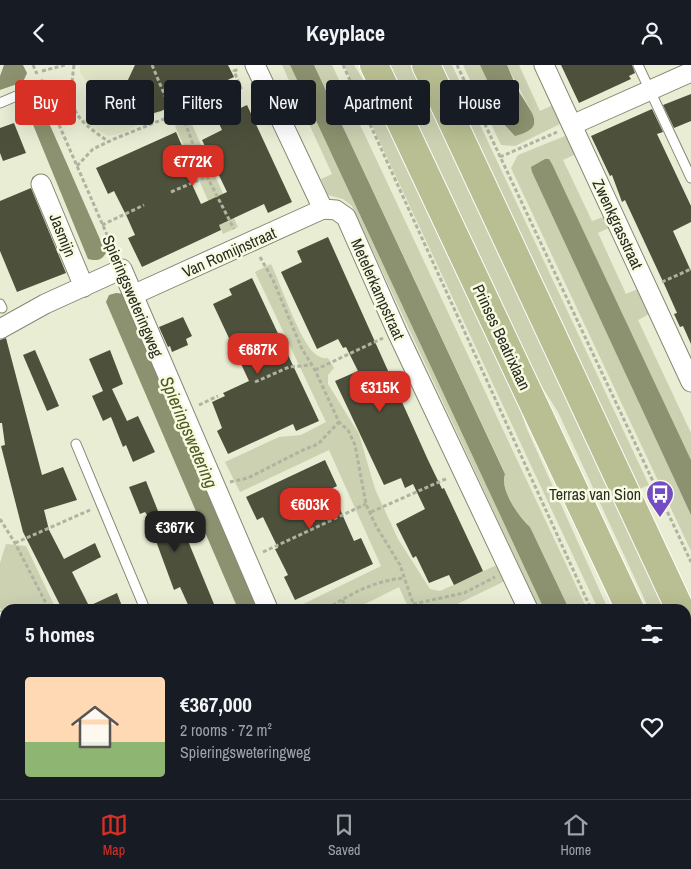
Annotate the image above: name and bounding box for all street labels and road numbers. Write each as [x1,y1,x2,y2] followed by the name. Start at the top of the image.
[588,175,649,273] street label: Zwenkgrasstraat
[44,210,82,260] street label: Jasmijn
[179,221,280,282] street label: Van Romijnstraat
[97,232,169,361] street label: Spieringsweteringweg
[346,235,410,343] street label: Metelerkampstraat
[468,280,536,394] street label: Prinses Beatrixlaan

